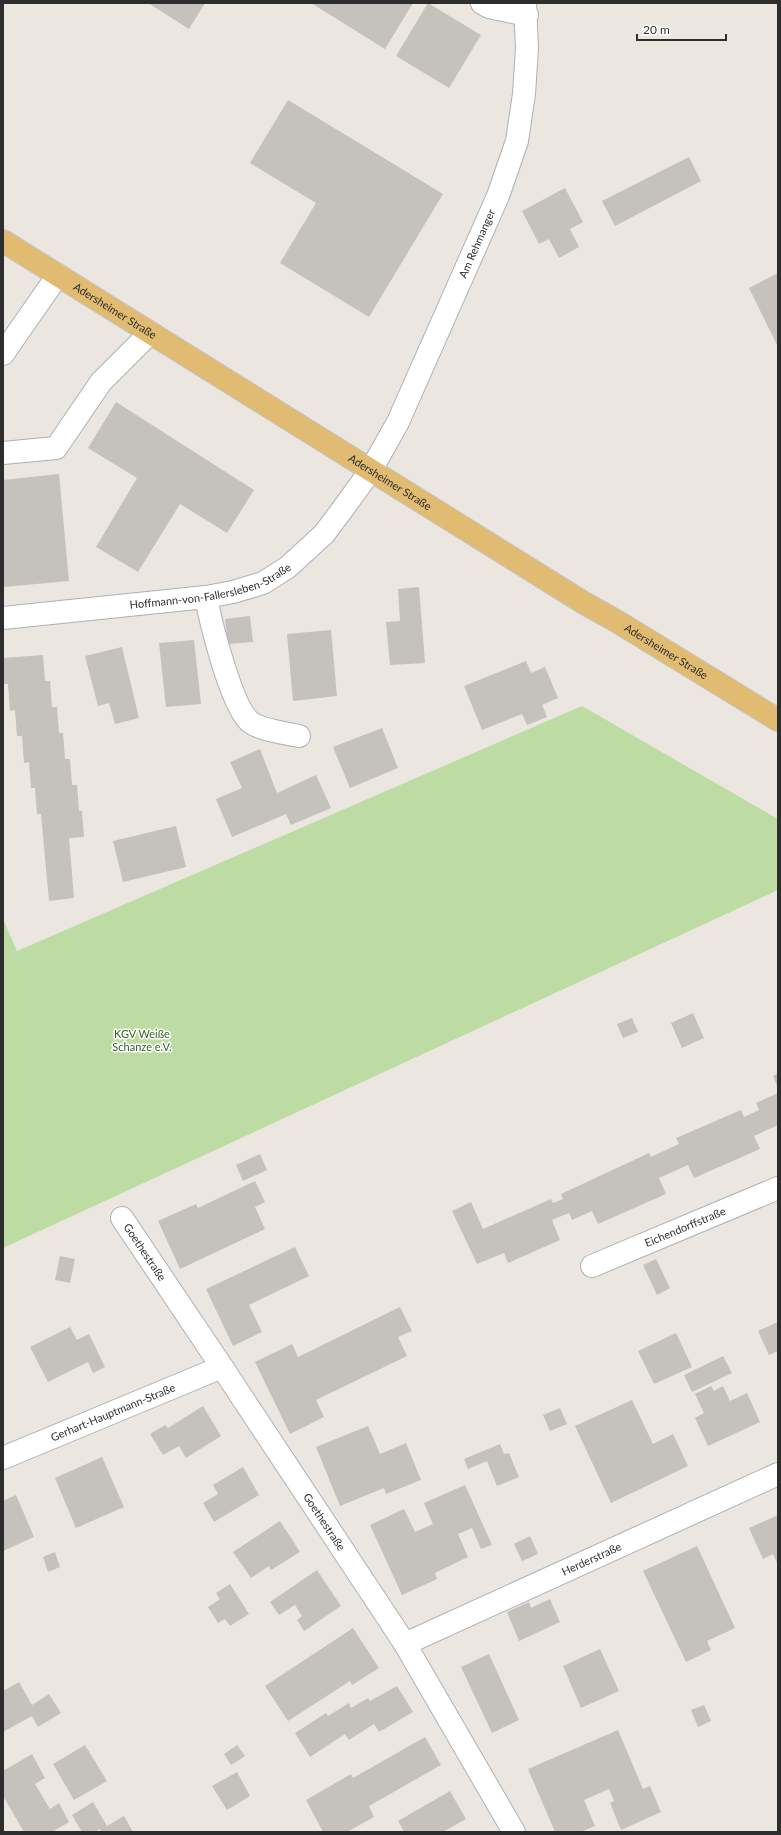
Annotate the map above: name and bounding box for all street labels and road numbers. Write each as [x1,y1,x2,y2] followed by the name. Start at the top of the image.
[456,207,497,280] street label: Am Rehmanger
[71,280,159,341] street label: Adersheimer Straße
[346,451,434,513] street label: Adersheimer Straße
[129,560,293,611] street label: Hoffmann-von-Fallersleben-Straße
[622,621,711,682] street label: Adersheimer Straße
[643,1204,727,1249] street label: Eichendorffstraße
[121,1221,169,1283] street label: Goethestraße
[49,1380,177,1444] street label: Gerhart-Hauptmann-Straße
[301,1490,348,1553] street label: Goethestraße
[559,1539,623,1578] street label: Herderstraße

